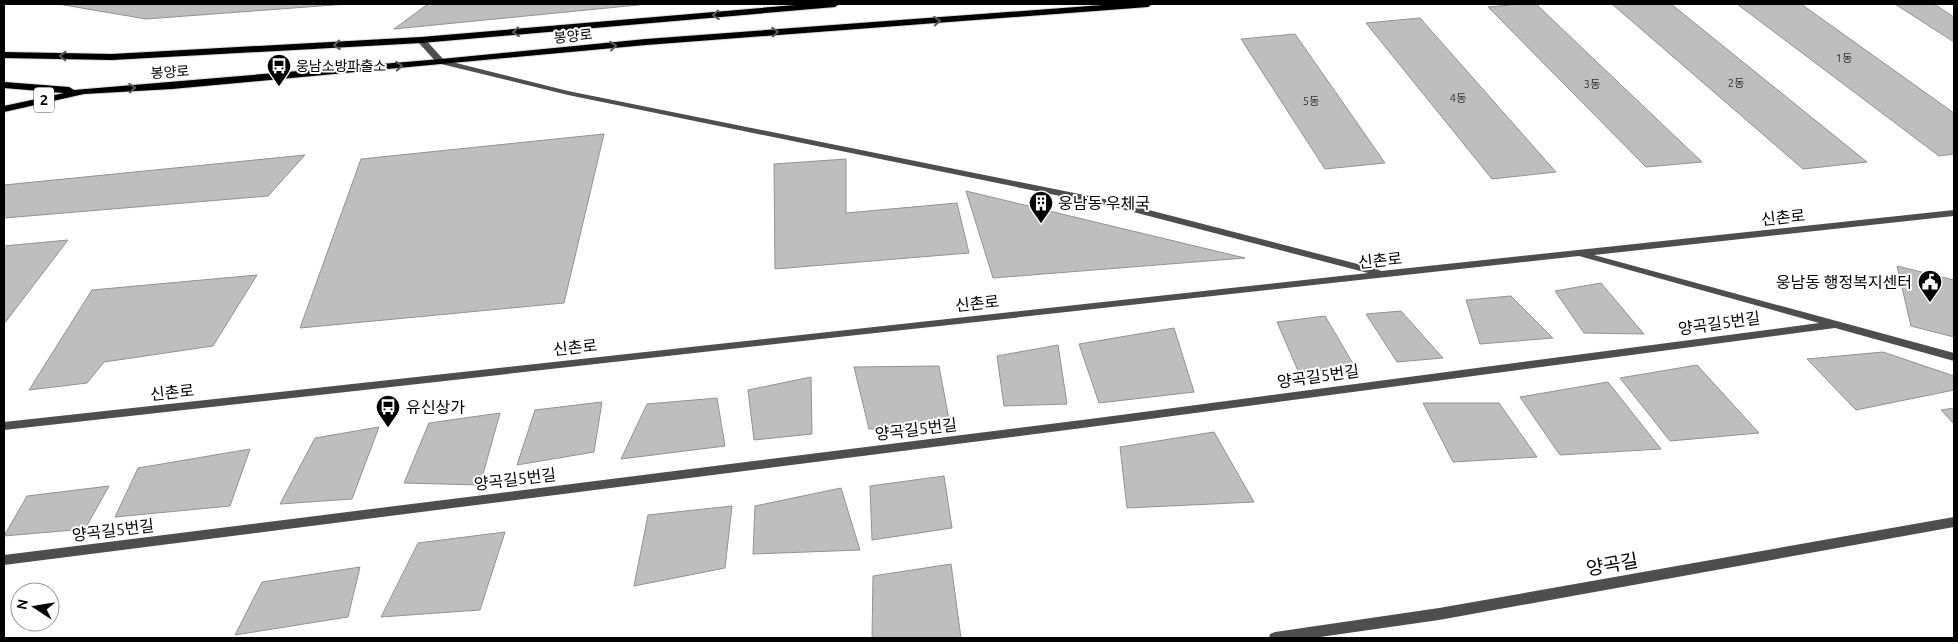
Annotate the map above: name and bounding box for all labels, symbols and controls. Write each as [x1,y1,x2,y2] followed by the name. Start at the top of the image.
[712,9,720,20] one-way arrow
[933,15,941,26] one-way arrow
[512,26,520,37] one-way arrow
[553,26,593,46] street label: 봉양로
[771,27,779,38] one-way arrow
[332,40,340,51] one-way arrow
[609,41,617,52] one-way arrow
[59,51,66,61] one-way arrow
[1836,52,1852,64] house number: 1동
[266,53,292,87] bus stop icon: 웅남소방파출소
[296,58,386,74] place label: 웅남소방파출소
[395,61,403,72] one-way arrow
[150,63,190,81] street label: 봉양로
[1728,77,1744,89] house number: 2동
[1584,78,1600,90] house number: 3동
[128,83,136,94] one-way arrow
[34,88,54,112] road number: 2
[1450,92,1466,104] house number: 4동
[1303,95,1319,107] house number: 5동
[1028,190,1054,224] building icon: 웅남동 우체국
[1058,194,1150,212] place label: 웅남동 우체국
[1760,206,1806,228] street label: 신촌로
[1357,249,1403,271] street label: 신촌로
[1917,269,1943,303] public building icon: 웅남동 행정복지센터
[1776,273,1912,291] place label: 웅남동 행정복지센터
[954,292,1000,314] street label: 신촌로
[1677,308,1761,338] street label: 양곡길5번길
[552,336,598,358] street label: 신촌로
[1276,361,1360,391] street label: 양곡길5번길
[149,381,195,403] street label: 신촌로
[375,394,401,428] bus stop icon: 유신상가
[406,398,465,416] place label: 유신상가
[874,415,958,443] street label: 양곡길5번길
[473,465,557,493] street label: 양곡길5번길
[71,516,155,544] street label: 양곡길5번길
[1584,549,1640,579] street label: 양곡길
[10,582,60,632] north arrow
[13,598,31,611] text: N

